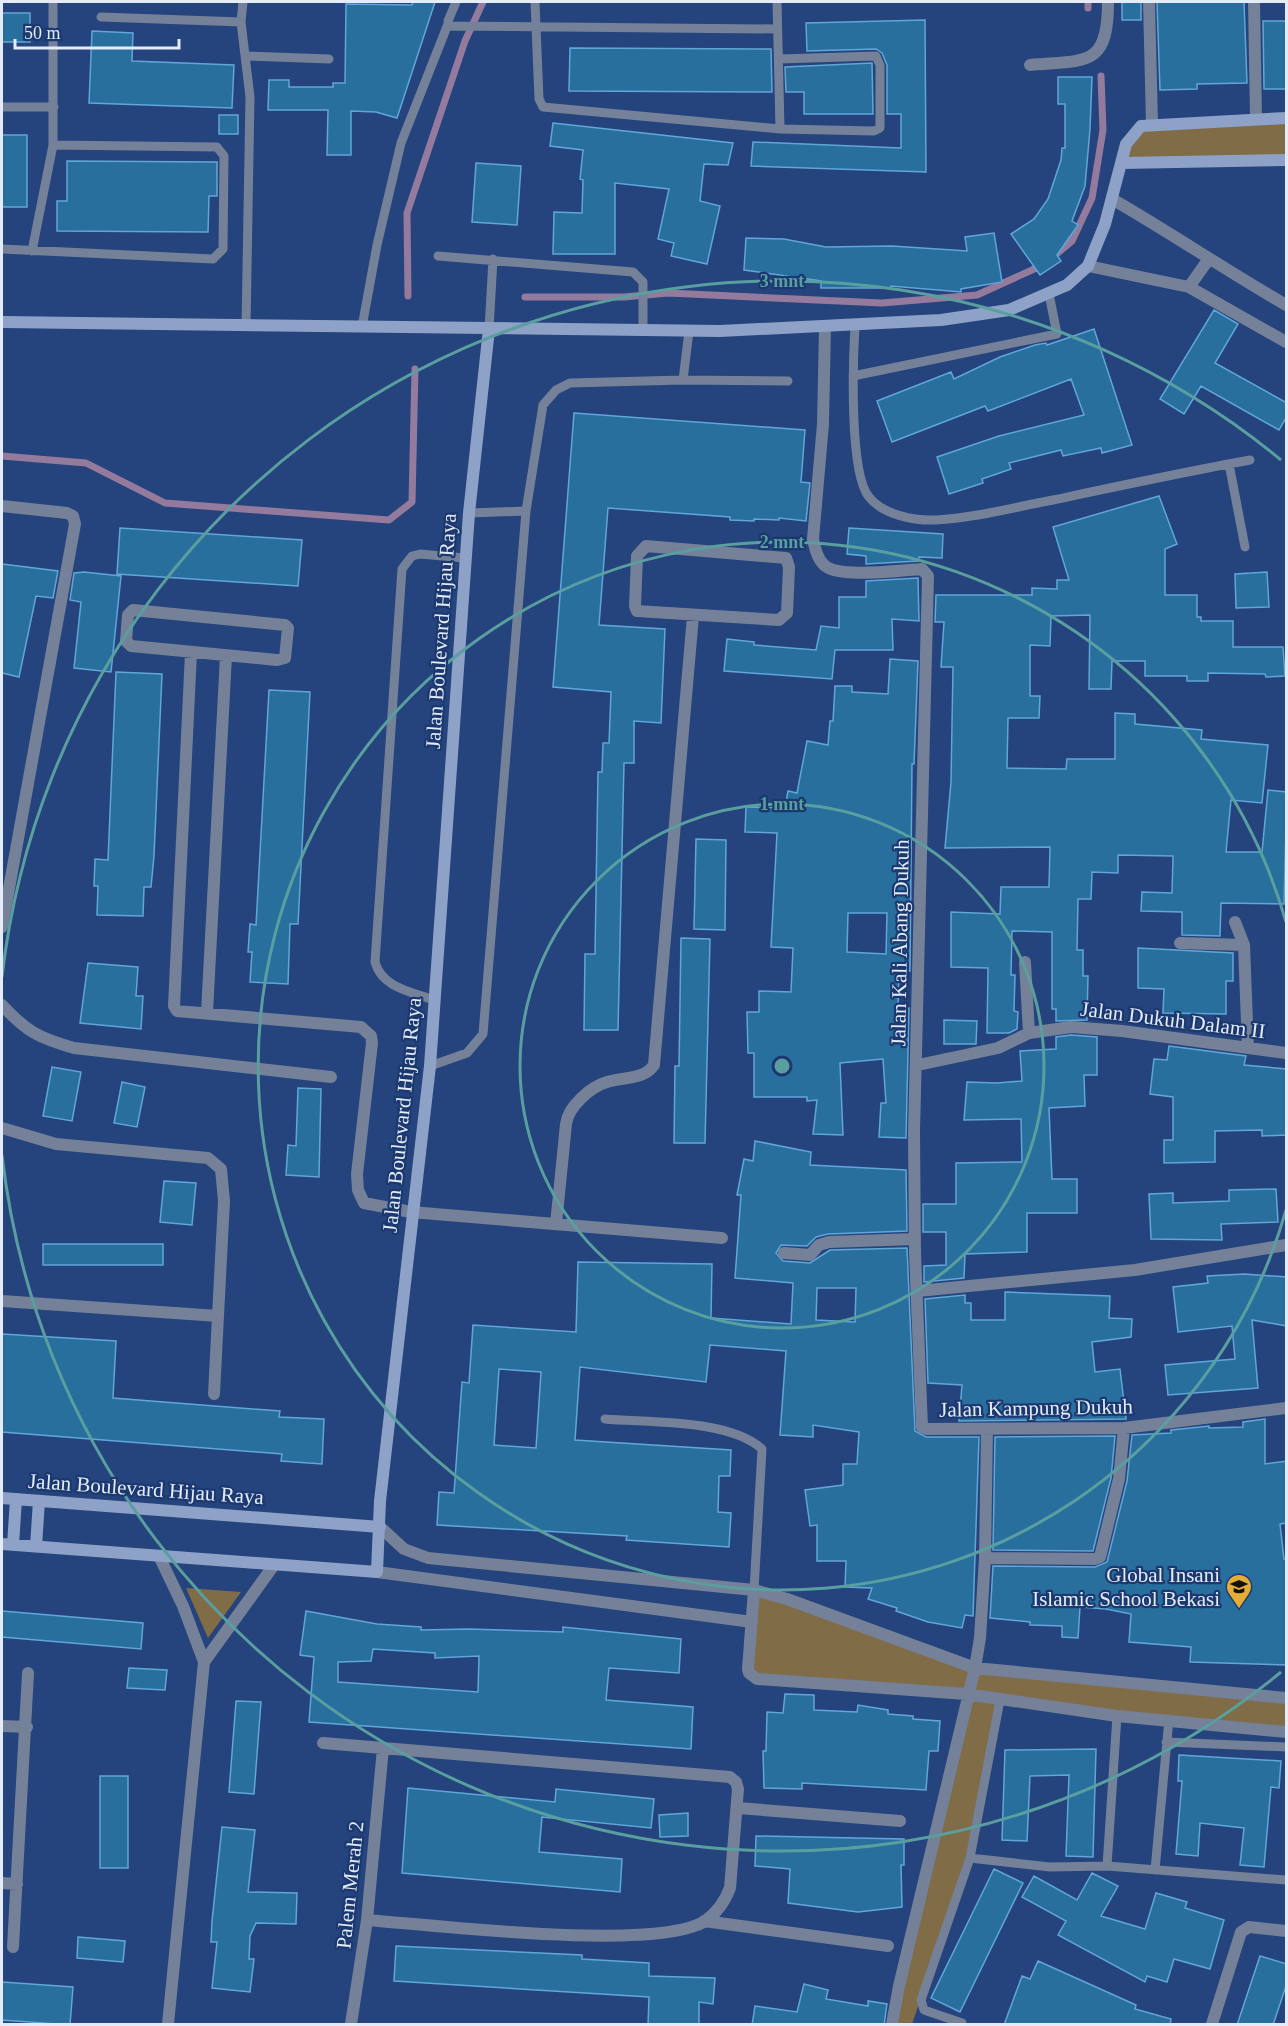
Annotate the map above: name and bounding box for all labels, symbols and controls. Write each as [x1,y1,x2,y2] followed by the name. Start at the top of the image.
[15,12,178,50] scale bar
[24,23,61,43] text: 50 m
[760,271,804,291] text: 3 mnt
[421,512,461,750] street label: Jalan Boulevard Hijau Raya
[760,532,804,552] text: 2 mnt
[760,794,804,814] text: 1 mnt
[886,839,914,1047] street label: Jalan Kali Abang Dukuh
[378,996,426,1234] street label: Jalan Boulevard Hijau Raya
[1079,997,1267,1043] street label: Jalan Dukuh Dalam II
[772,1056,792,1076] centre of rings
[939,1394,1134,1422] street label: Jalan Kampung Dukuh
[27,1469,265,1509] street label: Jalan Boulevard Hijau Raya
[1032,1563,1220,1611] place label: Global Insani Islamic School Bekasi
[1224,1572,1254,1610] school or university icon: Global Insani Islamic School Bekasi
[331,1820,369,1950] street label: Palem Merah 2

